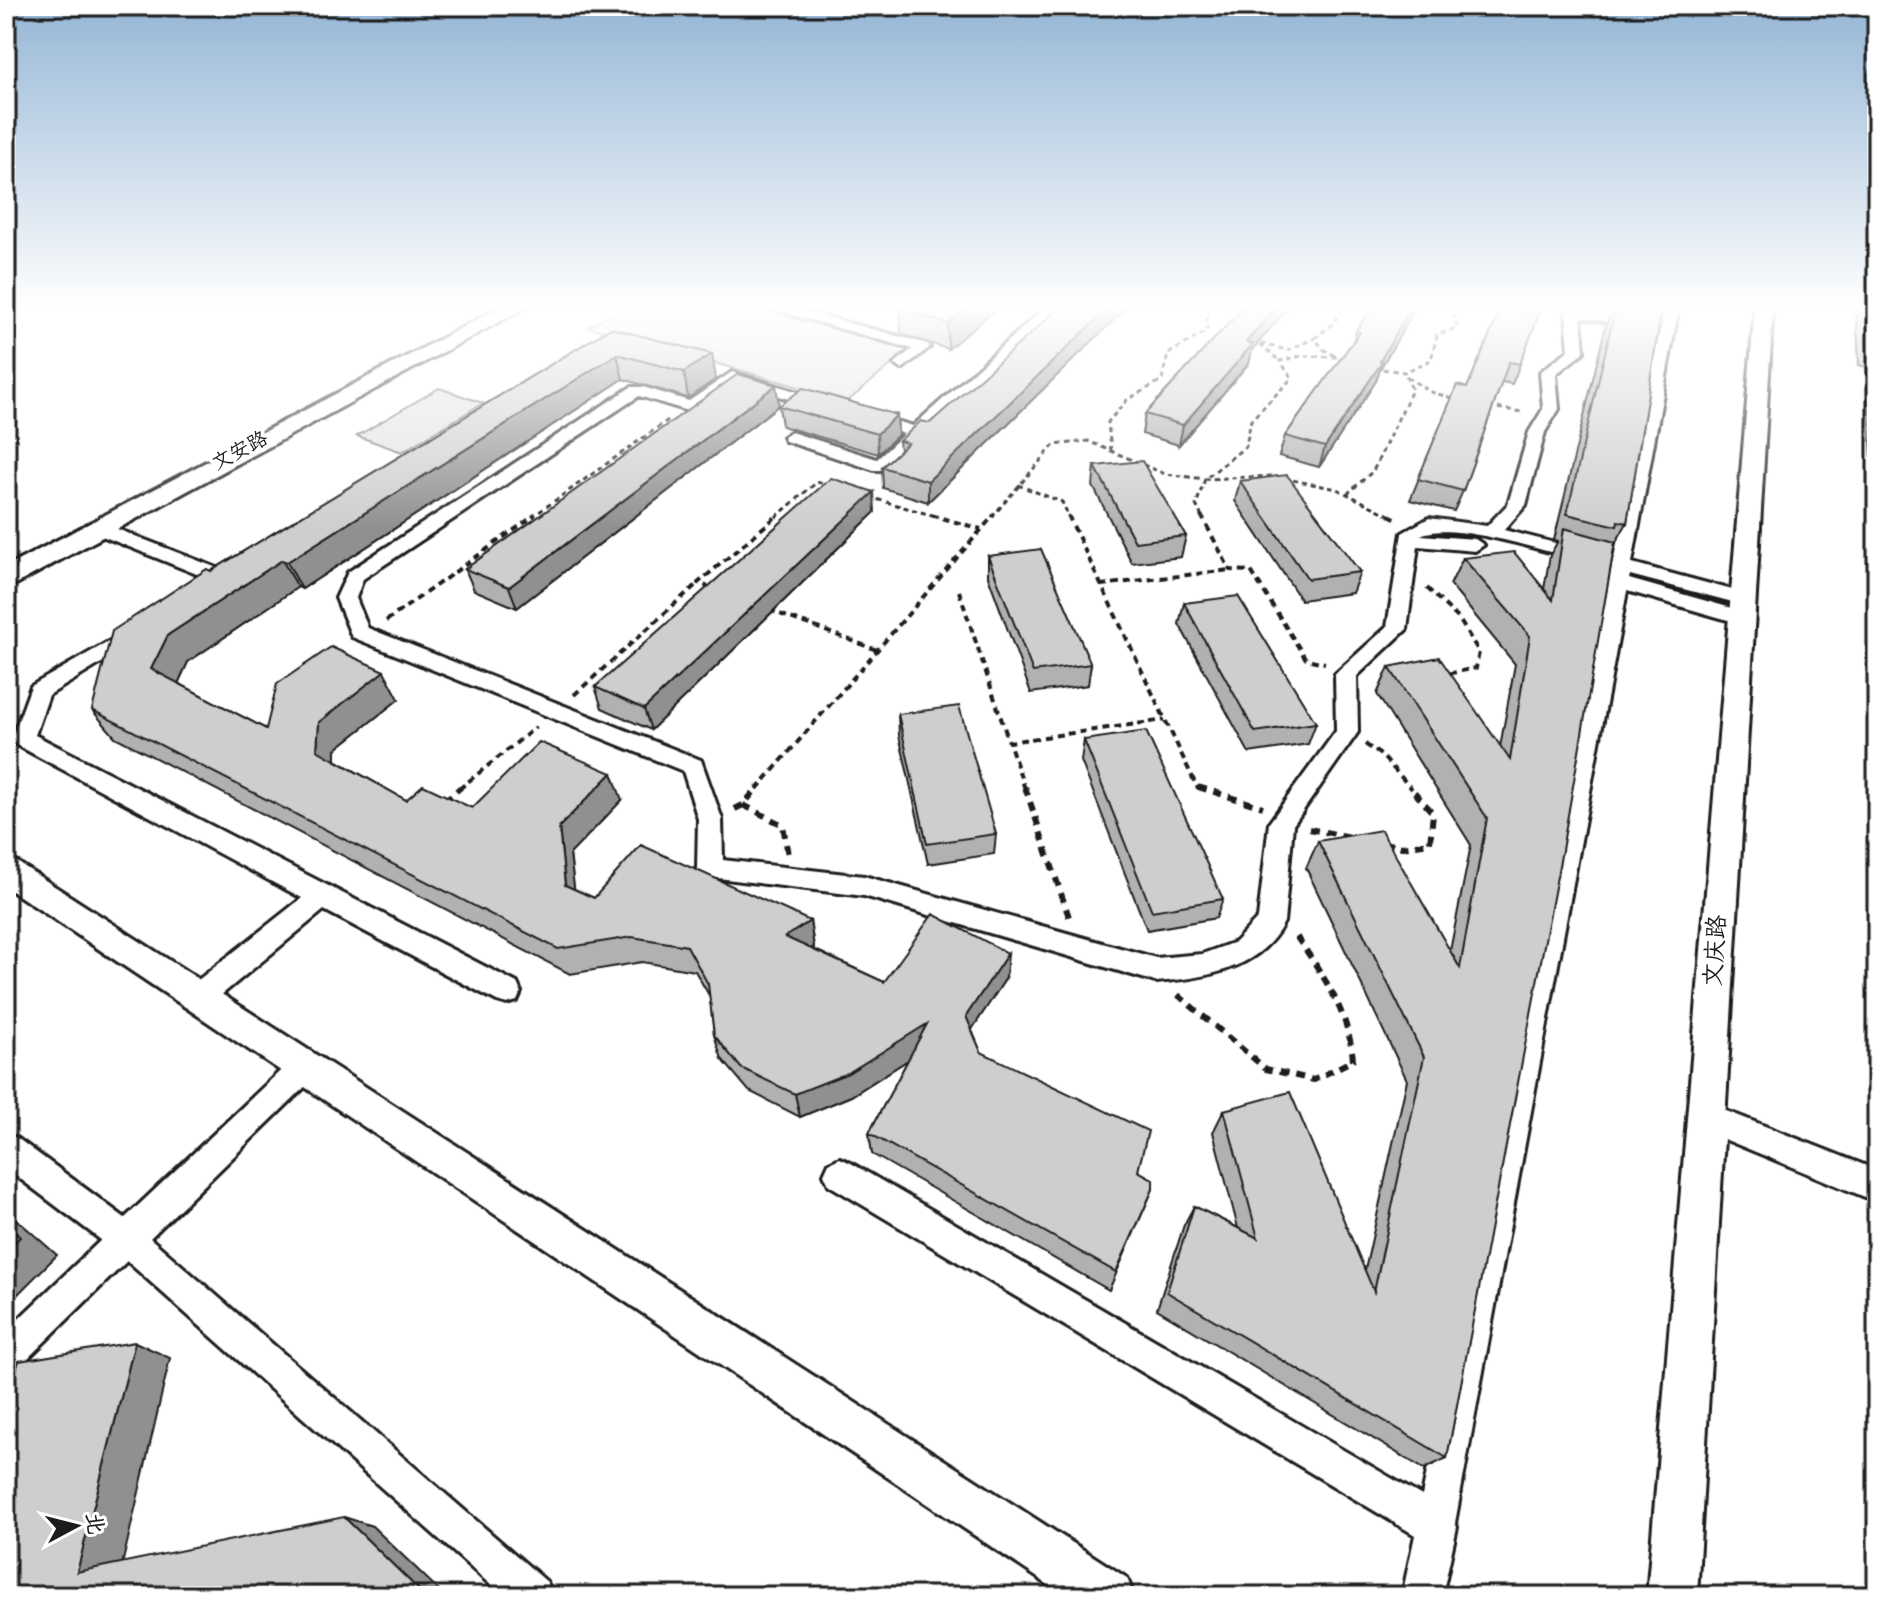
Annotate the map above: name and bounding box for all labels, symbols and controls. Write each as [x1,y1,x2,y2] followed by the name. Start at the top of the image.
[208,427,274,477] street label: 文安路
[1699,914,1735,988] street label: 文庆路
[36,1486,116,1566] north arrow
[78,1512,106,1537] text: 北

